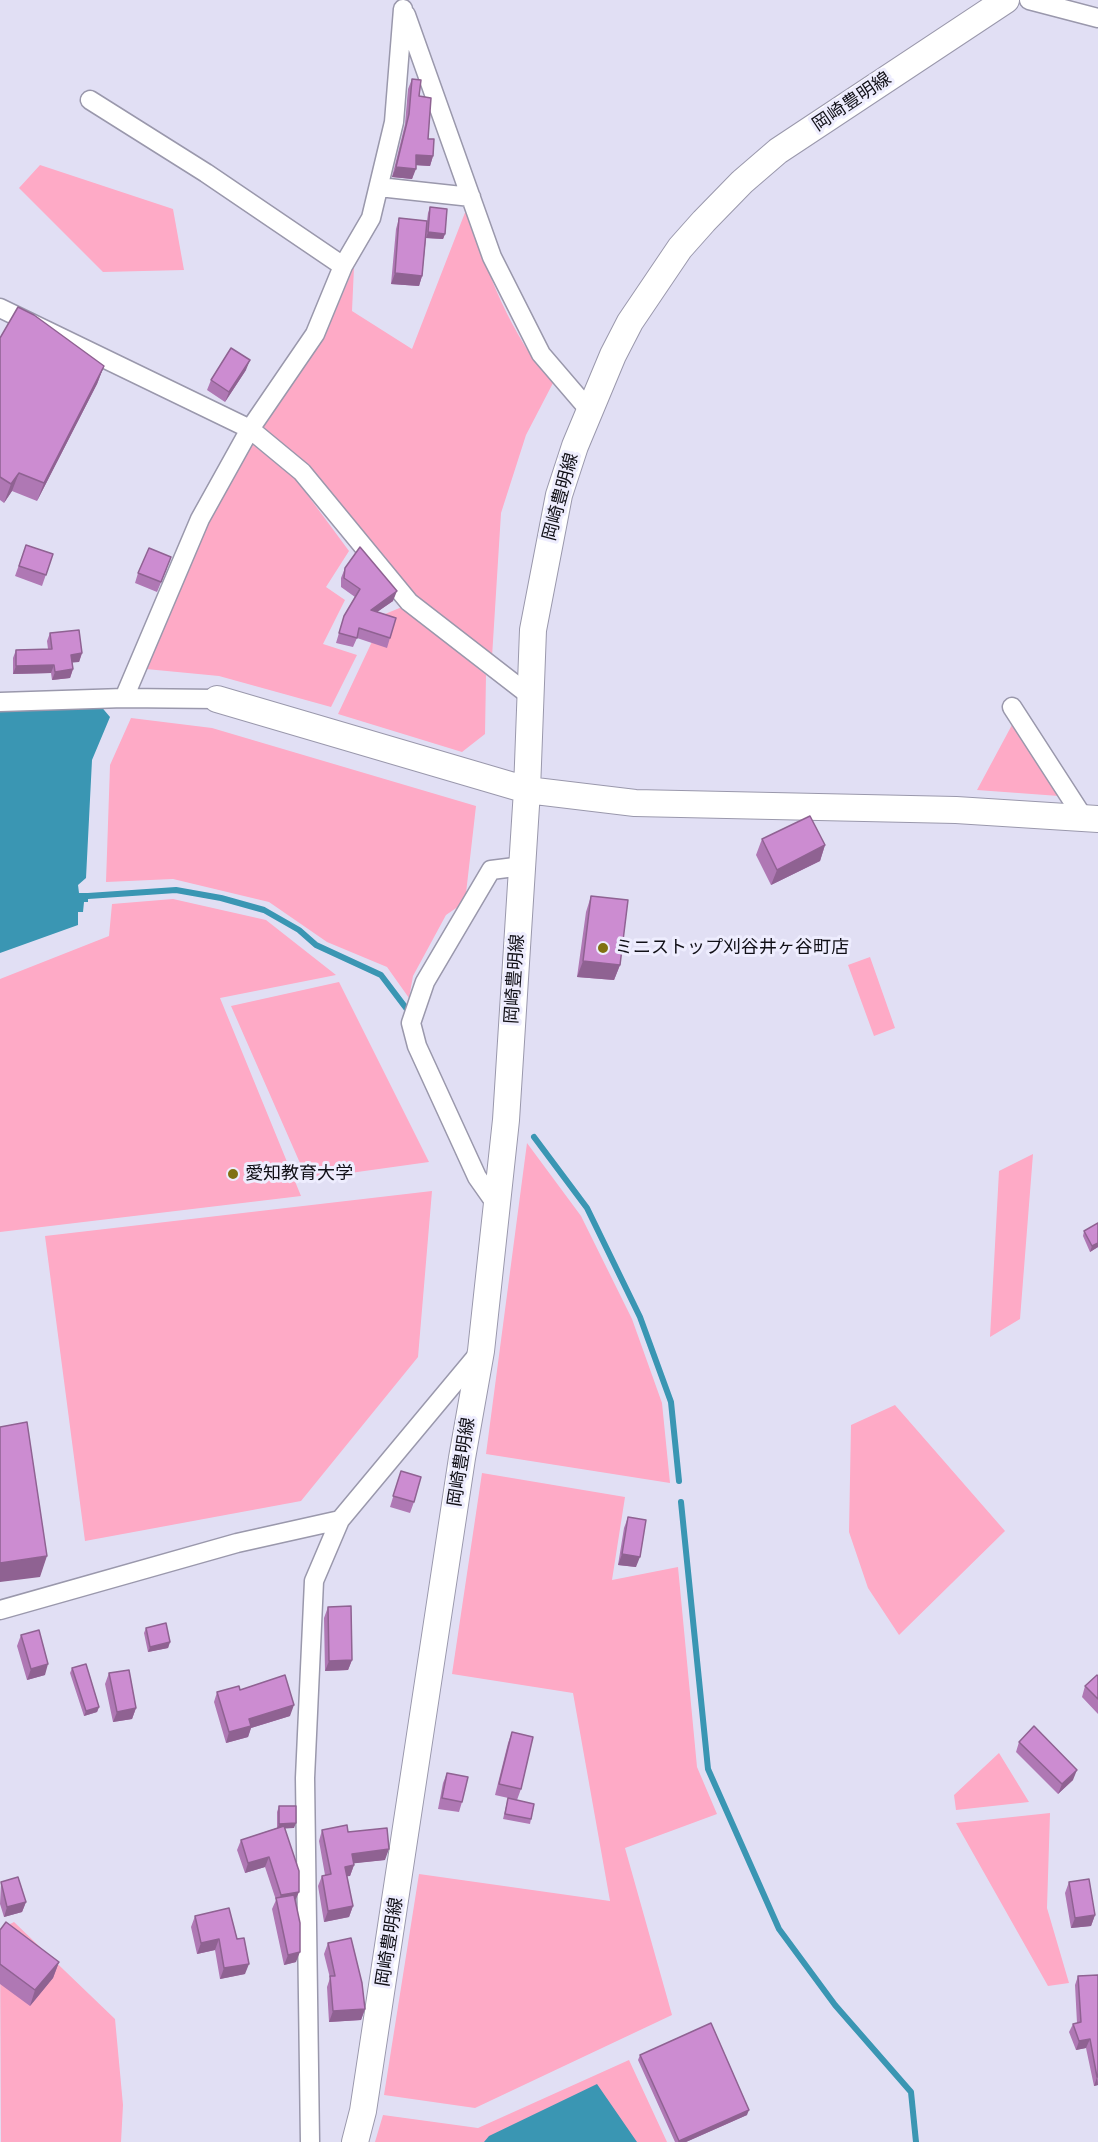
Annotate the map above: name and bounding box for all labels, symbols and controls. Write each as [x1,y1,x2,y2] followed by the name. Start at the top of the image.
[809,68,895,136] street label: 岡崎豊明線
[539,451,583,543] street label: 岡崎豊明線
[501,933,529,1025] street label: 岡崎豊明線
[615,937,849,959] place label: ミニストップ刈谷井ヶ谷町店
[596,941,610,955] marker: ミニストップ刈谷井ヶ谷町店
[245,1163,353,1185] place label: 愛知教育大学
[226,1167,240,1181] marker: 愛知教育大学
[444,1416,480,1508] street label: 岡崎豊明線
[372,1896,408,1988] street label: 岡崎豊明線

